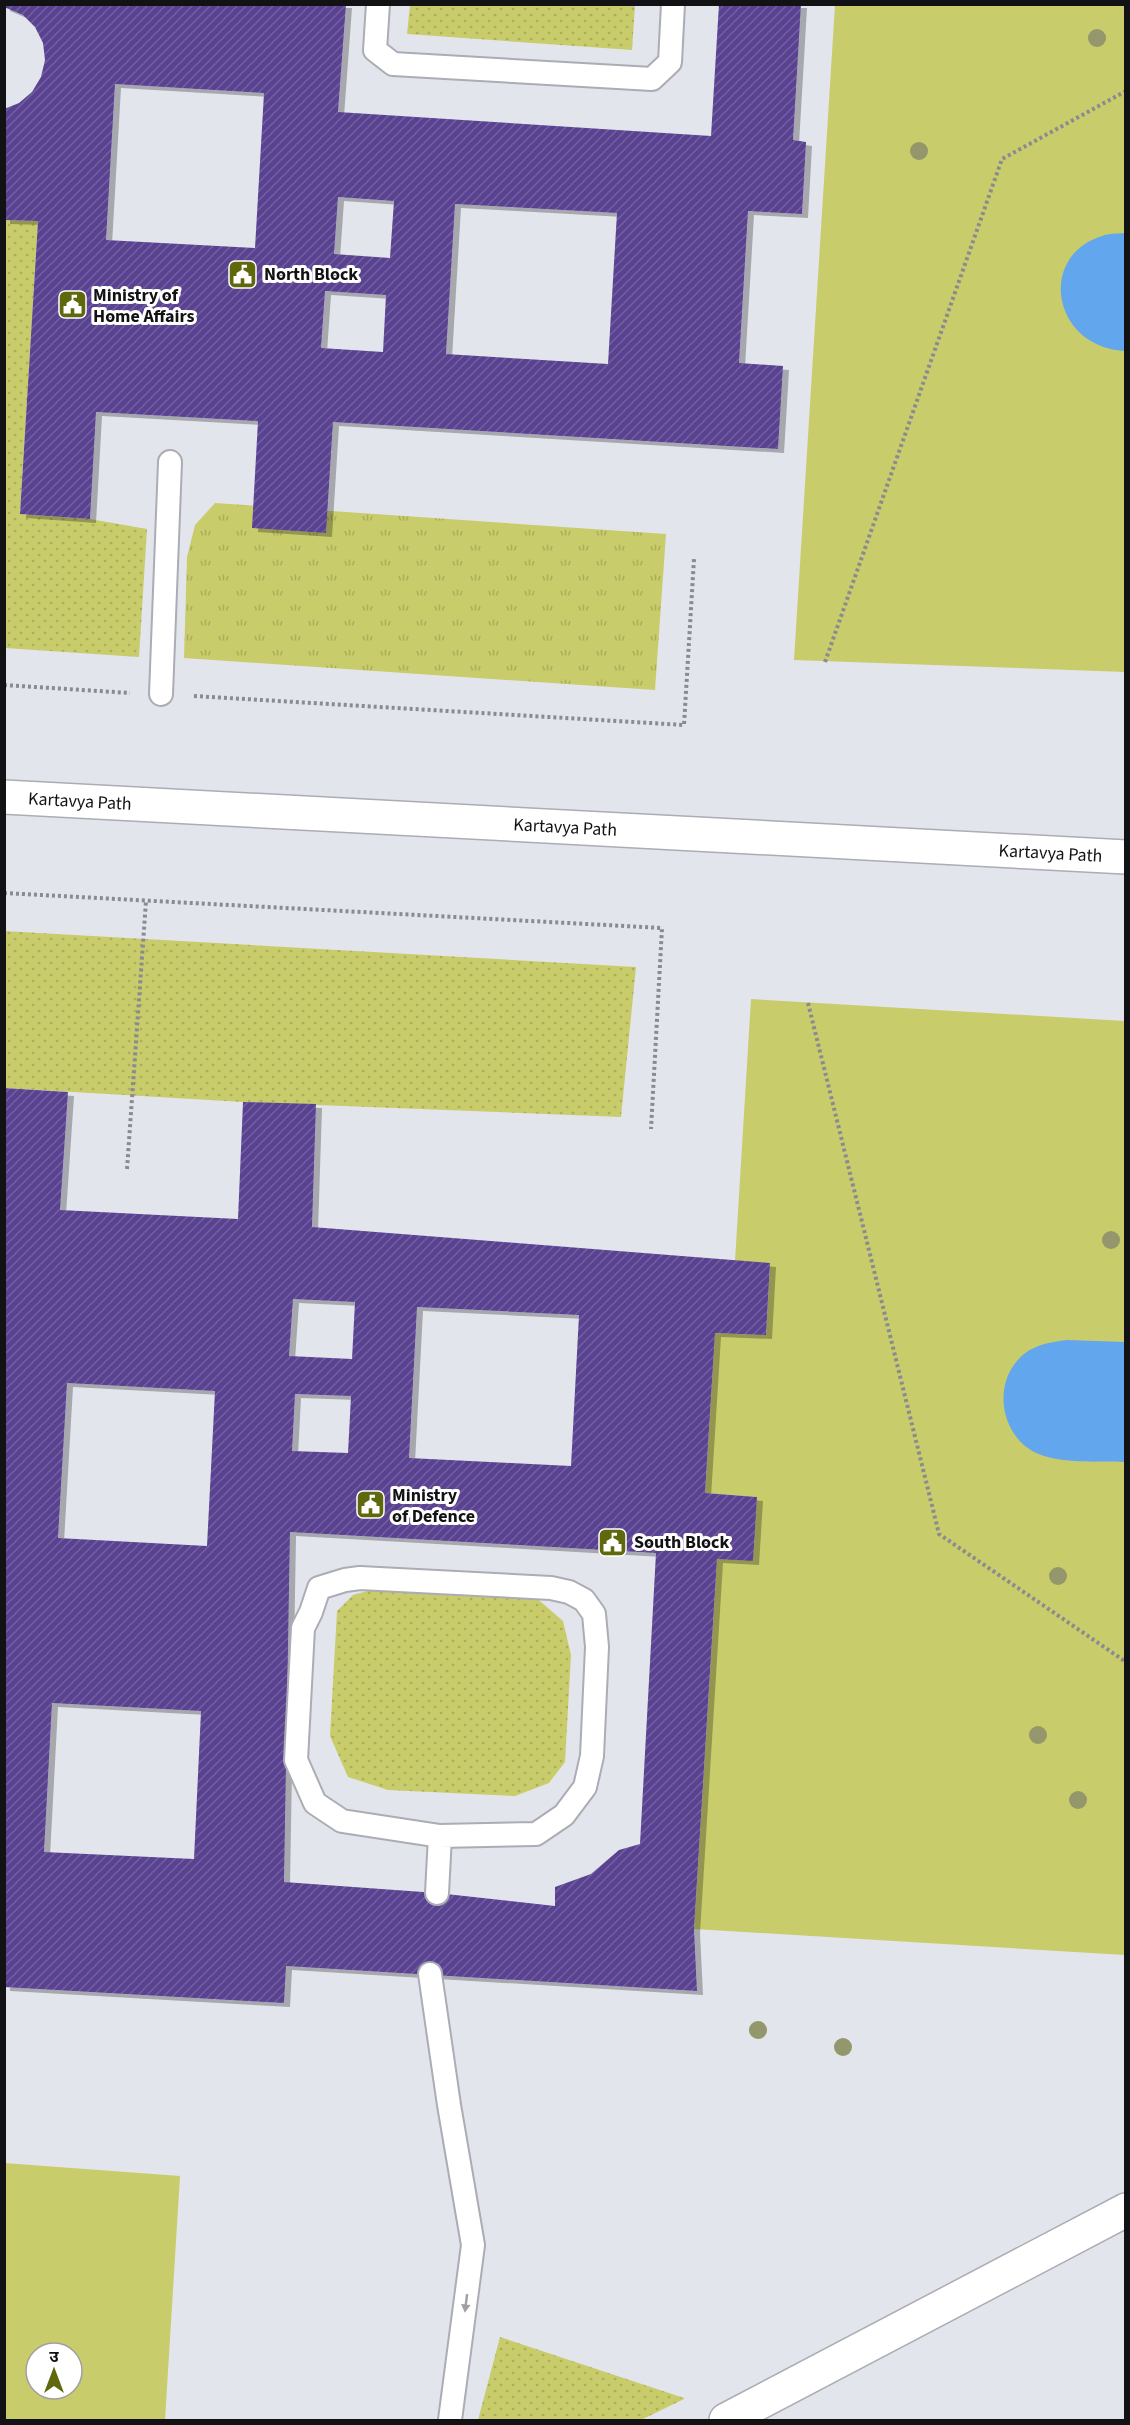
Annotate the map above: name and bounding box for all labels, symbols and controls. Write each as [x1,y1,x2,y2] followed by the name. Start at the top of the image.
[227,258,259,290] public building icon: North Block
[264,262,358,287] place label: North Block
[93,283,195,329] place label: Ministry of Home Affairs
[56,289,88,321] public building icon: Ministry of Home Affairs
[27,786,132,816] street label: Kartavya Path
[513,812,618,842] street label: Kartavya Path
[998,838,1103,868] street label: Kartavya Path
[392,1483,475,1529] place label: Ministry of Defence
[355,1489,387,1521] public building icon: Ministry of Defence
[597,1526,629,1558] public building icon: South Block
[634,1530,729,1555] place label: South Block
[462,2294,471,2313] one-way arrow
[24,2341,84,2401] north arrow
[49,2346,59,2368] text: उ

